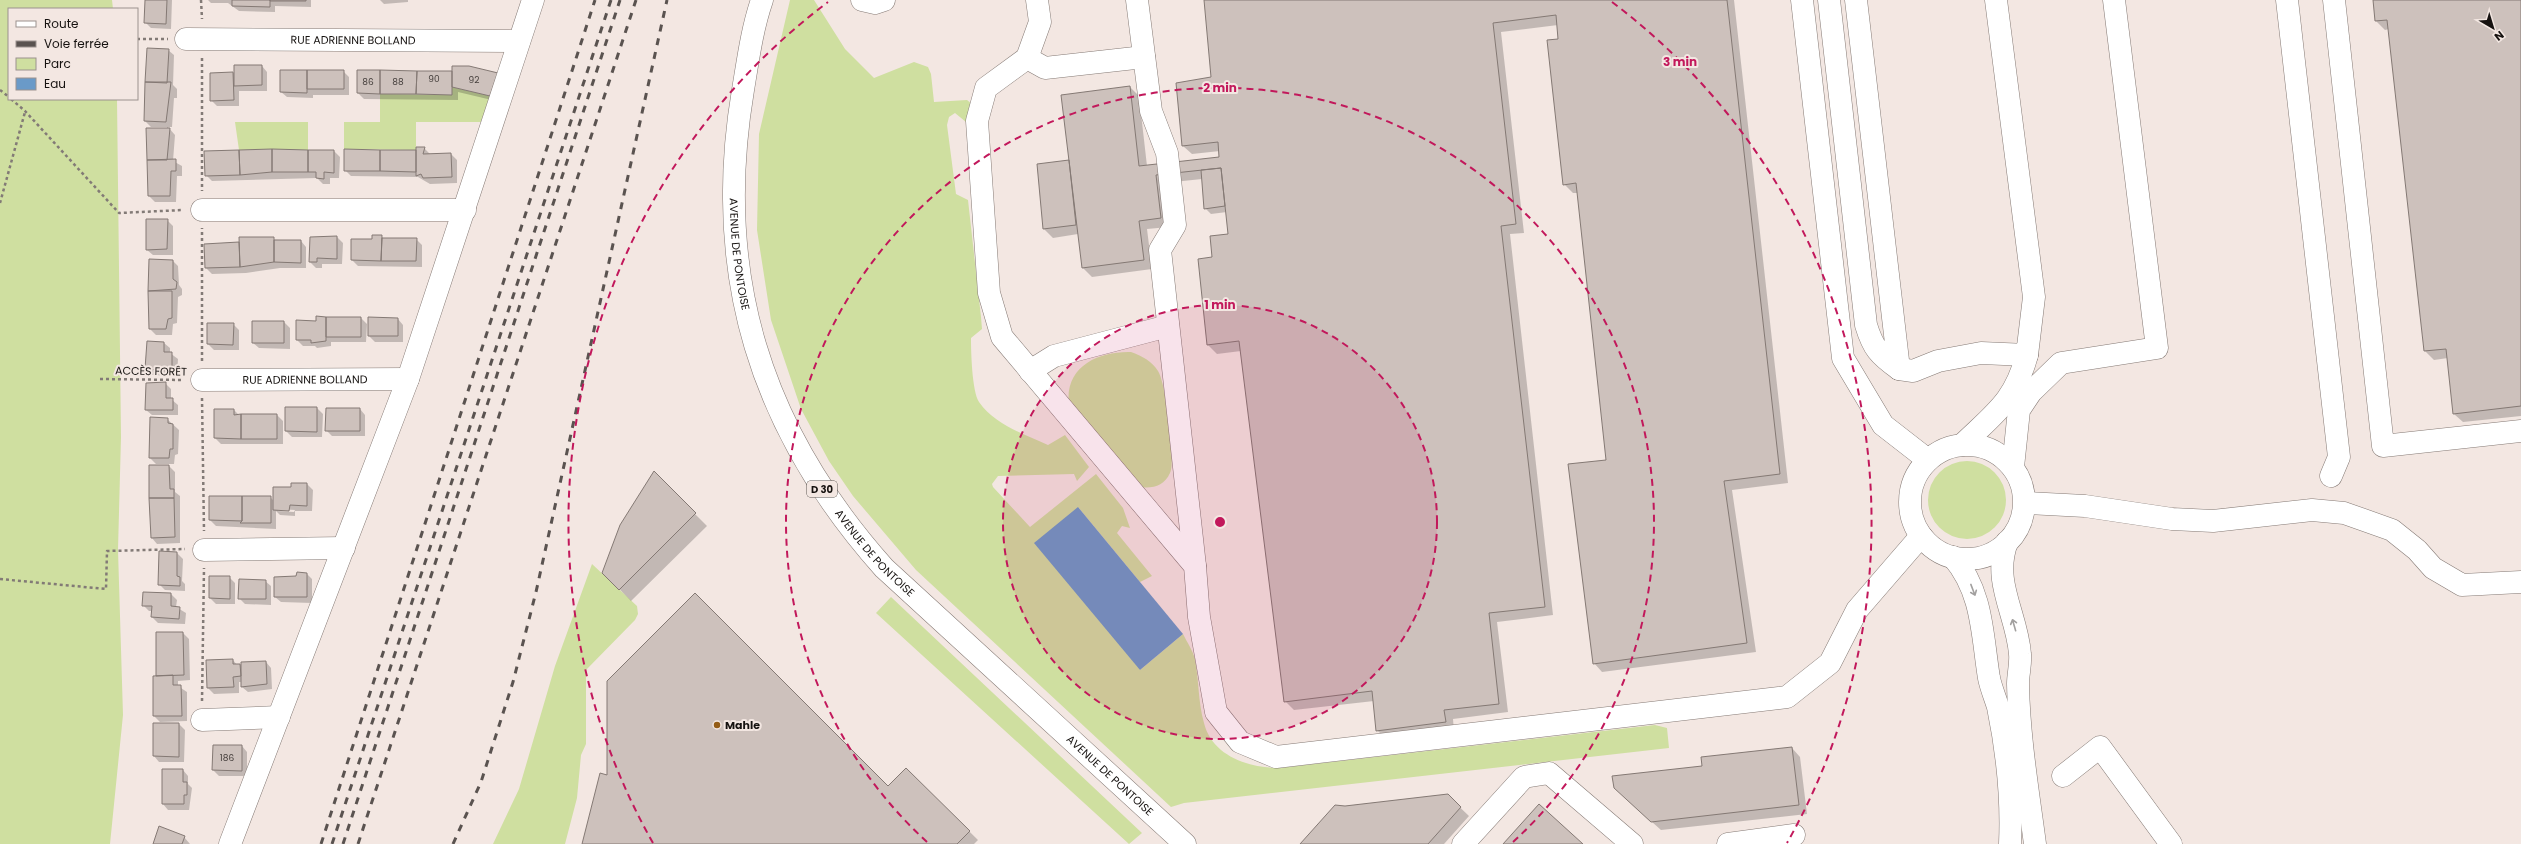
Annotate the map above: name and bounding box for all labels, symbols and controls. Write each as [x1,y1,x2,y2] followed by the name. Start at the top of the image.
[8,8,138,100] legend
[2473,8,2513,48] north arrow
[44,15,78,32] text: Route
[2491,27,2507,45] text: N
[290,32,416,48] street label: RUE ADRIENNE BOLLAND
[44,35,109,52] text: Voie ferrée
[1663,53,1697,70] text: 3 min
[44,55,71,72] text: Parc
[428,73,440,85] house number: 90
[469,74,479,86] house number: 92
[44,75,66,92] text: Eau
[362,76,374,88] house number: 86
[392,76,404,88] house number: 88
[1203,79,1237,96] text: 2 min
[726,198,754,312] street label: AVENUE DE PONTOISE
[1204,296,1236,313] text: 1 min
[115,362,187,380] street label: ACCÈS FORÊT
[242,371,368,388] street label: RUE ADRIENNE BOLLAND
[807,481,837,497] road number: D 30
[831,506,918,600] street label: AVENUE DE PONTOISE
[1213,515,1227,529] centre of rings
[1970,584,1978,596] one-way arrow
[2010,619,2017,632] one-way arrow
[725,717,760,733] place label: Mahle
[712,720,722,730] marker: Mahle
[1063,731,1157,819] street label: AVENUE DE PONTOISE
[220,752,234,764] house number: 186

